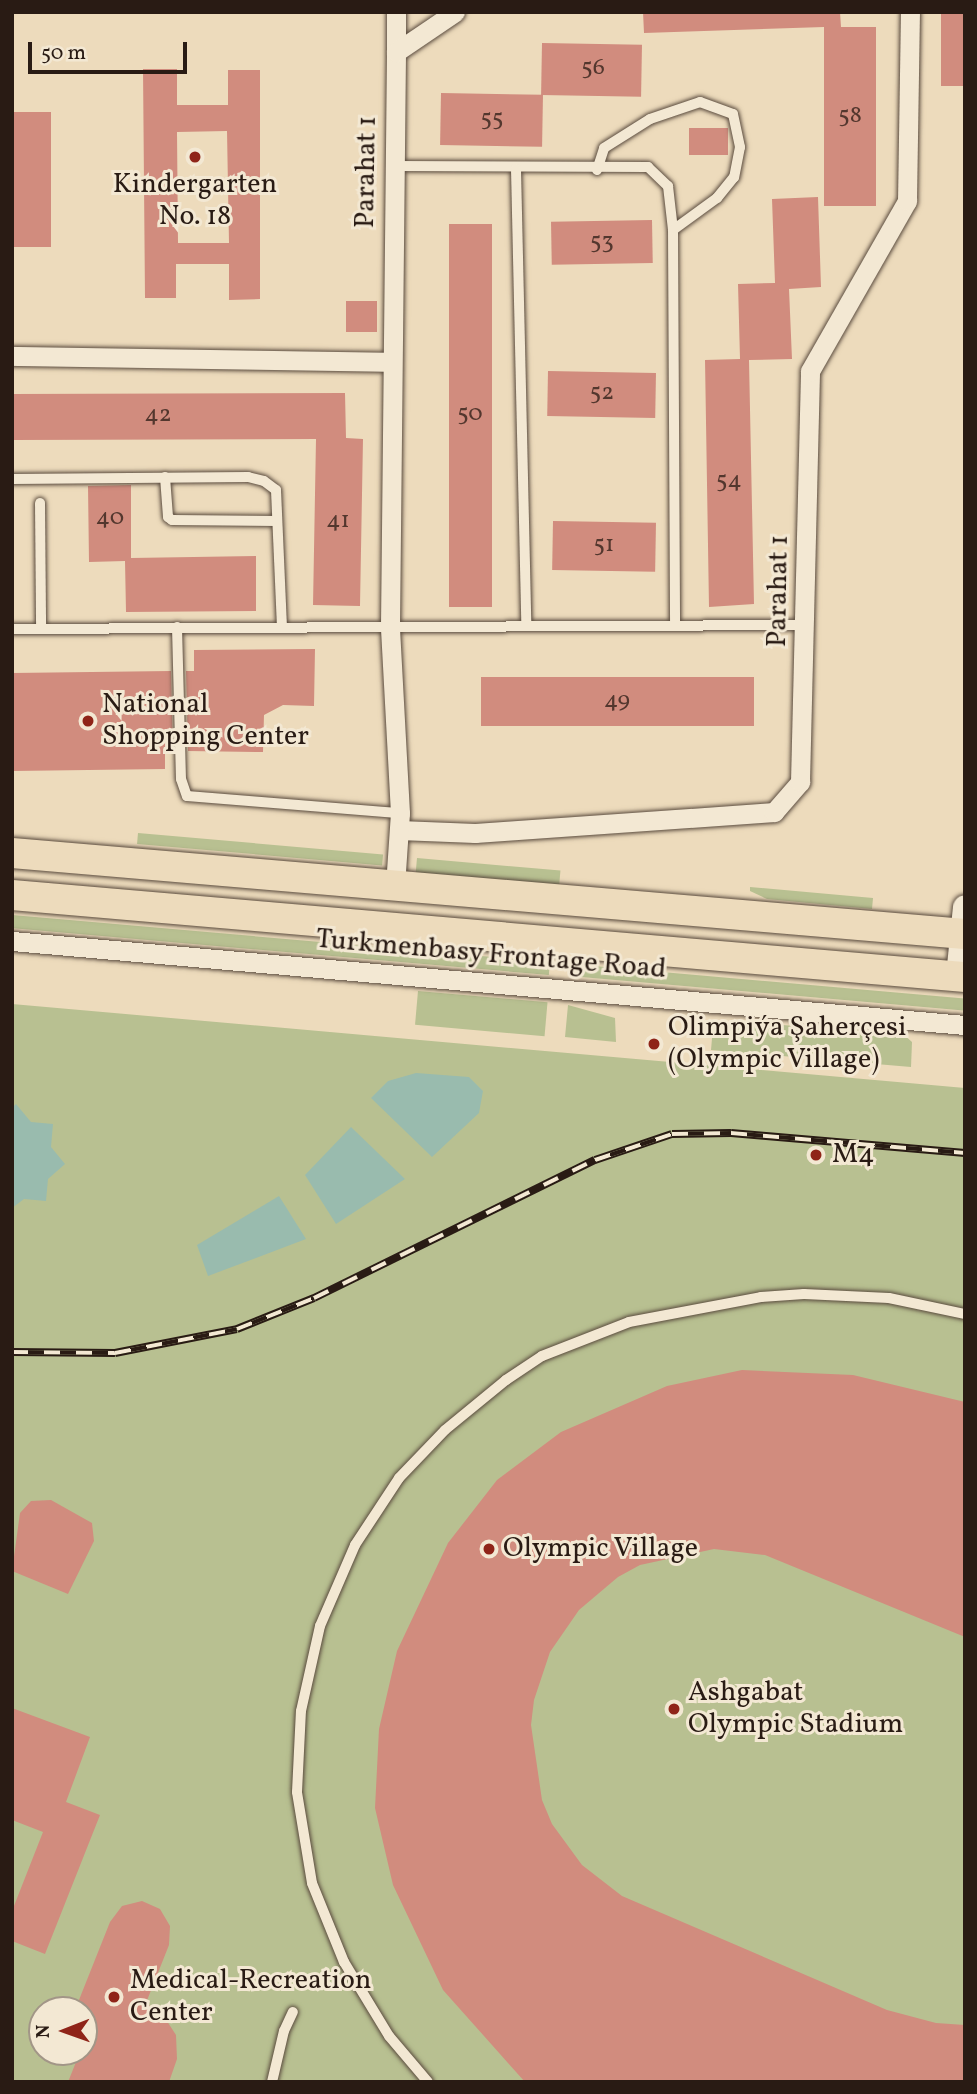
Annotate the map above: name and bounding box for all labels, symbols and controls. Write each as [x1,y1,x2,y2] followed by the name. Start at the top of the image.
[32,28,191,72] scale bar
[41,39,86,68] text: 50 m
[581,55,605,83] house number: 56
[838,103,862,131] house number: 58
[480,106,504,134] house number: 55
[349,116,385,228] street label: Parahat 1
[187,149,203,165] marker: Kindergarten No. 18
[113,168,277,234] place label: Kindergarten No. 18
[590,229,614,257] house number: 53
[590,380,614,408] house number: 52
[457,401,483,429] house number: 50
[144,402,172,430] house number: 42
[716,468,742,496] house number: 54
[96,505,124,533] house number: 40
[326,508,350,536] house number: 41
[594,532,614,560] house number: 51
[761,535,797,647] street label: Parahat 1
[102,688,309,754] place label: National Shopping Center
[604,688,630,716] house number: 49
[80,713,96,729] marker: National Shopping Center
[314,923,668,987] street label: Turkmenbasy Frontage Road
[668,1011,907,1077] place label: Olimpiýa Şaherçesi (Olympic Village)
[646,1036,662,1052] marker: Olimpiýa Şaherçesi (Olympic Village)
[832,1138,875,1172] place label: M4
[806,1145,826,1165] marker: M4
[503,1532,699,1566] place label: Olympic Village
[481,1541,497,1557] marker: Olympic Village
[688,1676,903,1742] place label: Ashgabat Olympic Stadium
[666,1701,682,1717] marker: Ashgabat Olympic Stadium
[130,1964,371,2030] place label: Medical-Recreation Center
[104,1987,124,2007] marker: Medical-Recreation Center
[28,1996,98,2066] north arrow
[31,2024,57,2038] text: N

